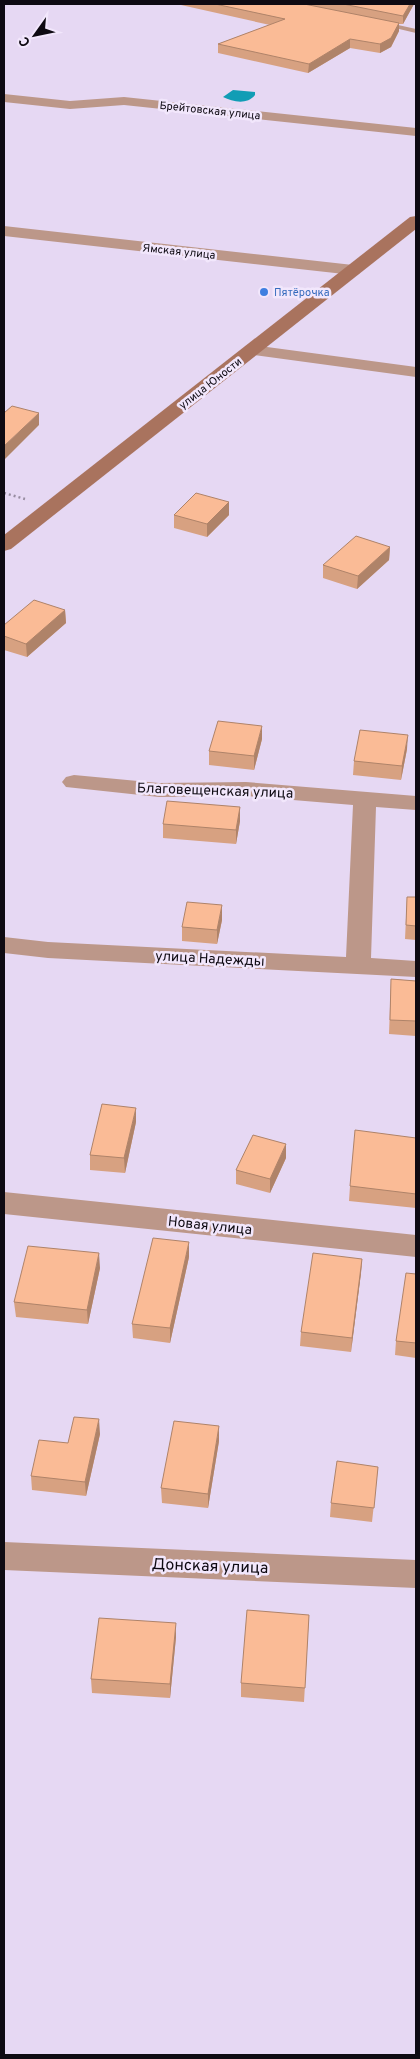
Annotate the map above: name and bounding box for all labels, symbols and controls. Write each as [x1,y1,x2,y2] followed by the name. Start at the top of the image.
[10,10,60,60] north arrow
[16,33,35,50] text: С
[159,99,261,123] street label: Брейтовская улица
[142,241,216,263] street label: Ямская улица
[258,286,270,298] marker: Пятёрочка
[274,286,330,300] place label: Пятёрочка
[176,355,245,413] street label: улица Юности
[136,780,293,803] street label: Благовещенская улица
[155,948,265,971] street label: улица Надежды
[167,1214,253,1239] street label: Новая улица
[151,1555,269,1579] street label: Донская улица

